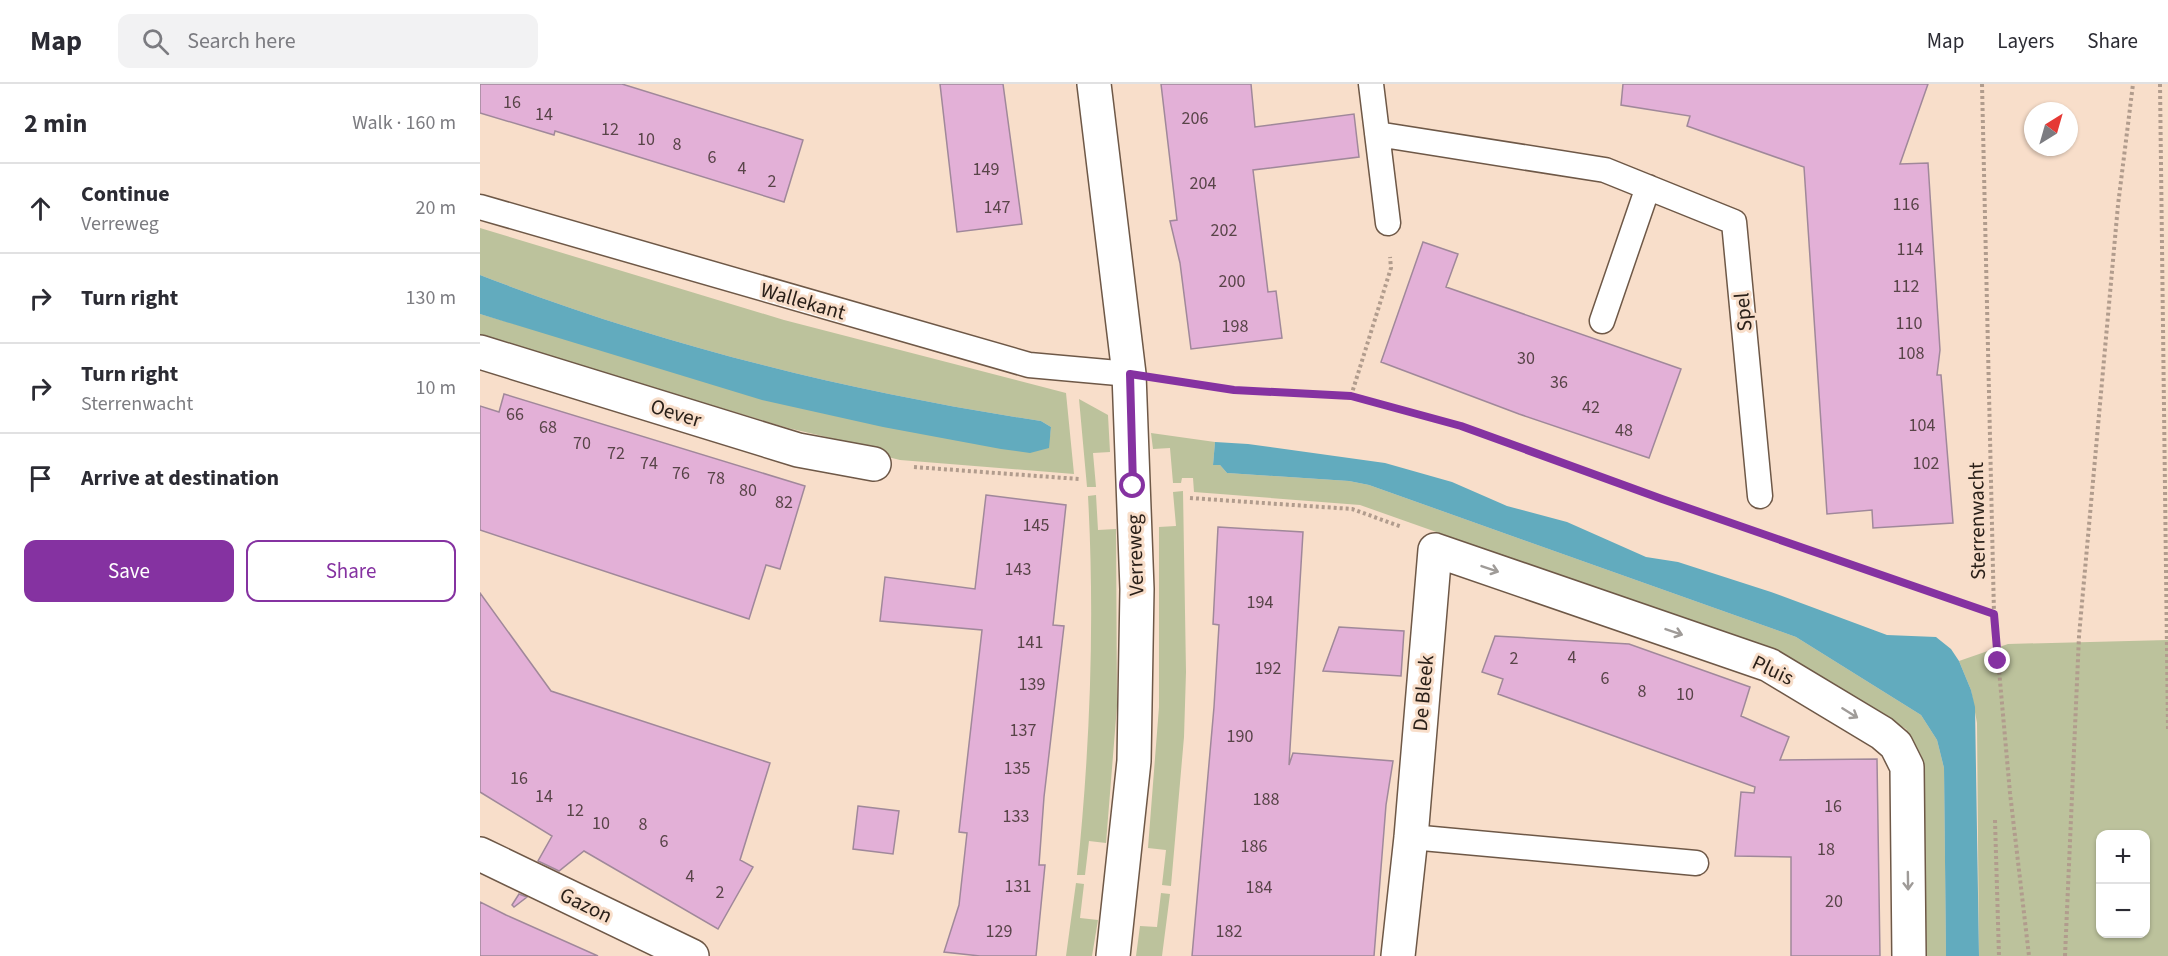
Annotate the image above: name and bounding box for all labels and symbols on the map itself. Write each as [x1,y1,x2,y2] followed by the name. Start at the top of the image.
[503,90,521,115] house number: 16
[535,102,553,127] house number: 14
[2024,102,2078,156] north arrow
[1182,106,1208,131] house number: 206
[601,117,619,142] house number: 12
[637,127,655,152] house number: 10
[673,132,682,157] house number: 8
[708,145,717,170] house number: 6
[738,156,747,181] house number: 4
[973,157,999,182] house number: 149
[768,169,777,194] house number: 2
[1190,171,1216,196] house number: 204
[1893,192,1919,217] house number: 116
[984,195,1010,220] house number: 147
[1211,218,1237,243] house number: 202
[1897,237,1923,262] house number: 114
[1219,269,1245,294] house number: 200
[1893,274,1919,299] house number: 112
[757,275,849,327] street label: Wallekant
[1726,291,1760,333] street label: Spel
[1896,311,1922,336] house number: 110
[1222,314,1248,339] house number: 198
[1898,341,1924,366] house number: 108
[1517,346,1535,371] house number: 30
[1550,370,1568,395] house number: 36
[647,391,706,435] street label: Oever
[1582,395,1600,420] house number: 42
[506,402,524,427] house number: 66
[1909,413,1935,438] house number: 104
[539,415,557,440] house number: 68
[1615,418,1633,443] house number: 48
[573,431,591,456] house number: 70
[607,441,625,466] house number: 72
[640,451,658,476] house number: 74
[1913,451,1939,476] house number: 102
[672,461,690,486] house number: 76
[1961,462,1993,580] street label: Sterrenwacht
[707,466,725,491] house number: 78
[1119,472,1145,498] route start
[739,478,757,503] house number: 80
[775,490,793,515] house number: 82
[1023,513,1049,538] house number: 145
[1119,513,1151,596] street label: Verreweg
[1005,557,1031,582] house number: 143
[1480,564,1499,575] one-way arrow
[1247,590,1273,615] house number: 194
[1664,628,1683,639] one-way arrow
[1017,630,1043,655] house number: 141
[1568,645,1577,670] house number: 4
[1510,646,1519,671] house number: 2
[1747,647,1799,693] street label: Pluis
[1984,647,2010,673] route end
[1405,653,1441,732] street label: De Bleek
[1255,656,1281,681] house number: 192
[1601,666,1610,691] house number: 6
[1019,672,1045,697] house number: 139
[1638,679,1647,704] house number: 8
[1676,682,1694,707] house number: 10
[1842,707,1859,720] one-way arrow
[1010,718,1036,743] house number: 137
[1227,724,1253,749] house number: 190
[1004,756,1030,781] house number: 135
[510,766,528,791] house number: 16
[535,784,553,809] house number: 14
[1253,787,1279,812] house number: 188
[1824,794,1842,819] house number: 16
[566,798,584,823] house number: 12
[1003,804,1029,829] house number: 133
[592,811,610,836] house number: 10
[639,812,648,837] house number: 8
[660,829,669,854] house number: 6
[1241,834,1267,859] house number: 186
[1817,837,1835,862] house number: 18
[686,864,695,889] house number: 4
[1902,871,1914,891] one-way arrow
[1005,874,1031,899] house number: 131
[1246,875,1272,900] house number: 184
[555,879,617,931] street label: Gazon
[716,880,725,905] house number: 2
[1825,889,1843,914] house number: 20
[986,919,1012,944] house number: 129
[1216,919,1242,944] house number: 182

